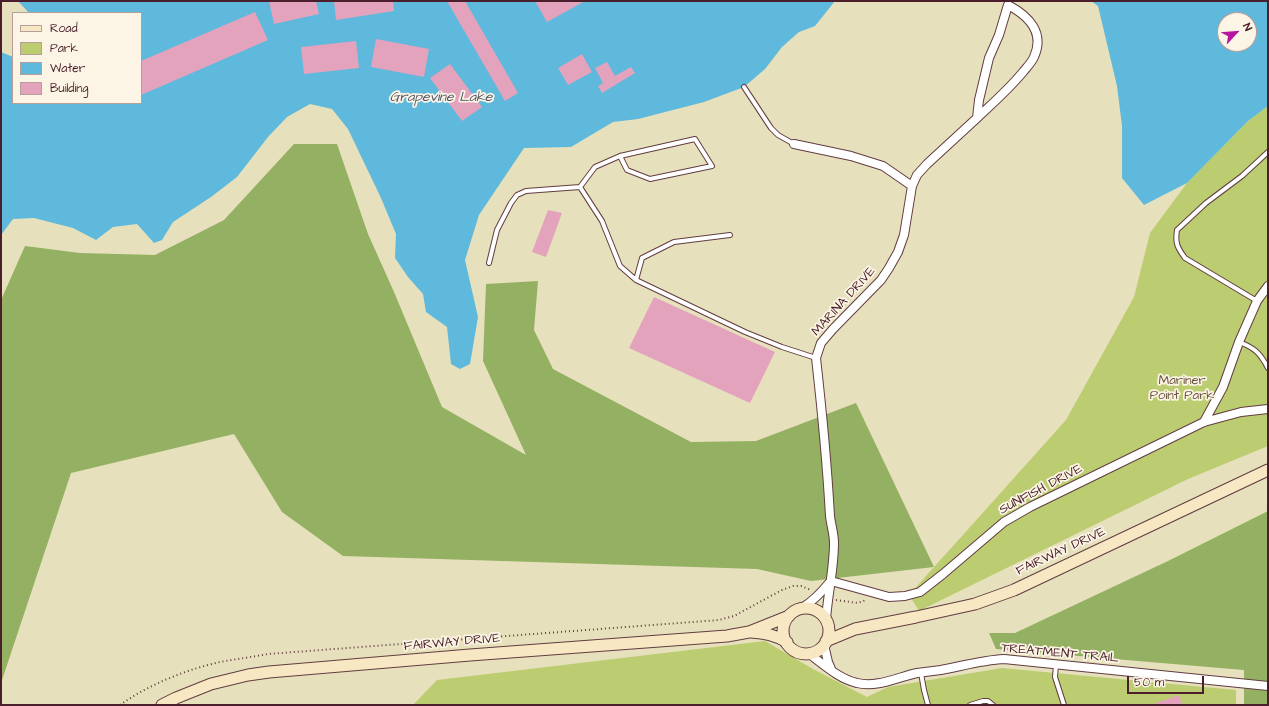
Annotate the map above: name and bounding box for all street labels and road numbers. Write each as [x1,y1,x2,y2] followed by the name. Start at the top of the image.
[809,264,879,340] street label: MARINA DRIVE
[997,462,1085,518] street label: SUNFISH DRIVE
[1014,524,1108,580] street label: FAIRWAY DRIVE
[403,631,501,655] street label: FAIRWAY DRIVE
[1001,641,1119,667] street label: TREATMENT TRAIL

